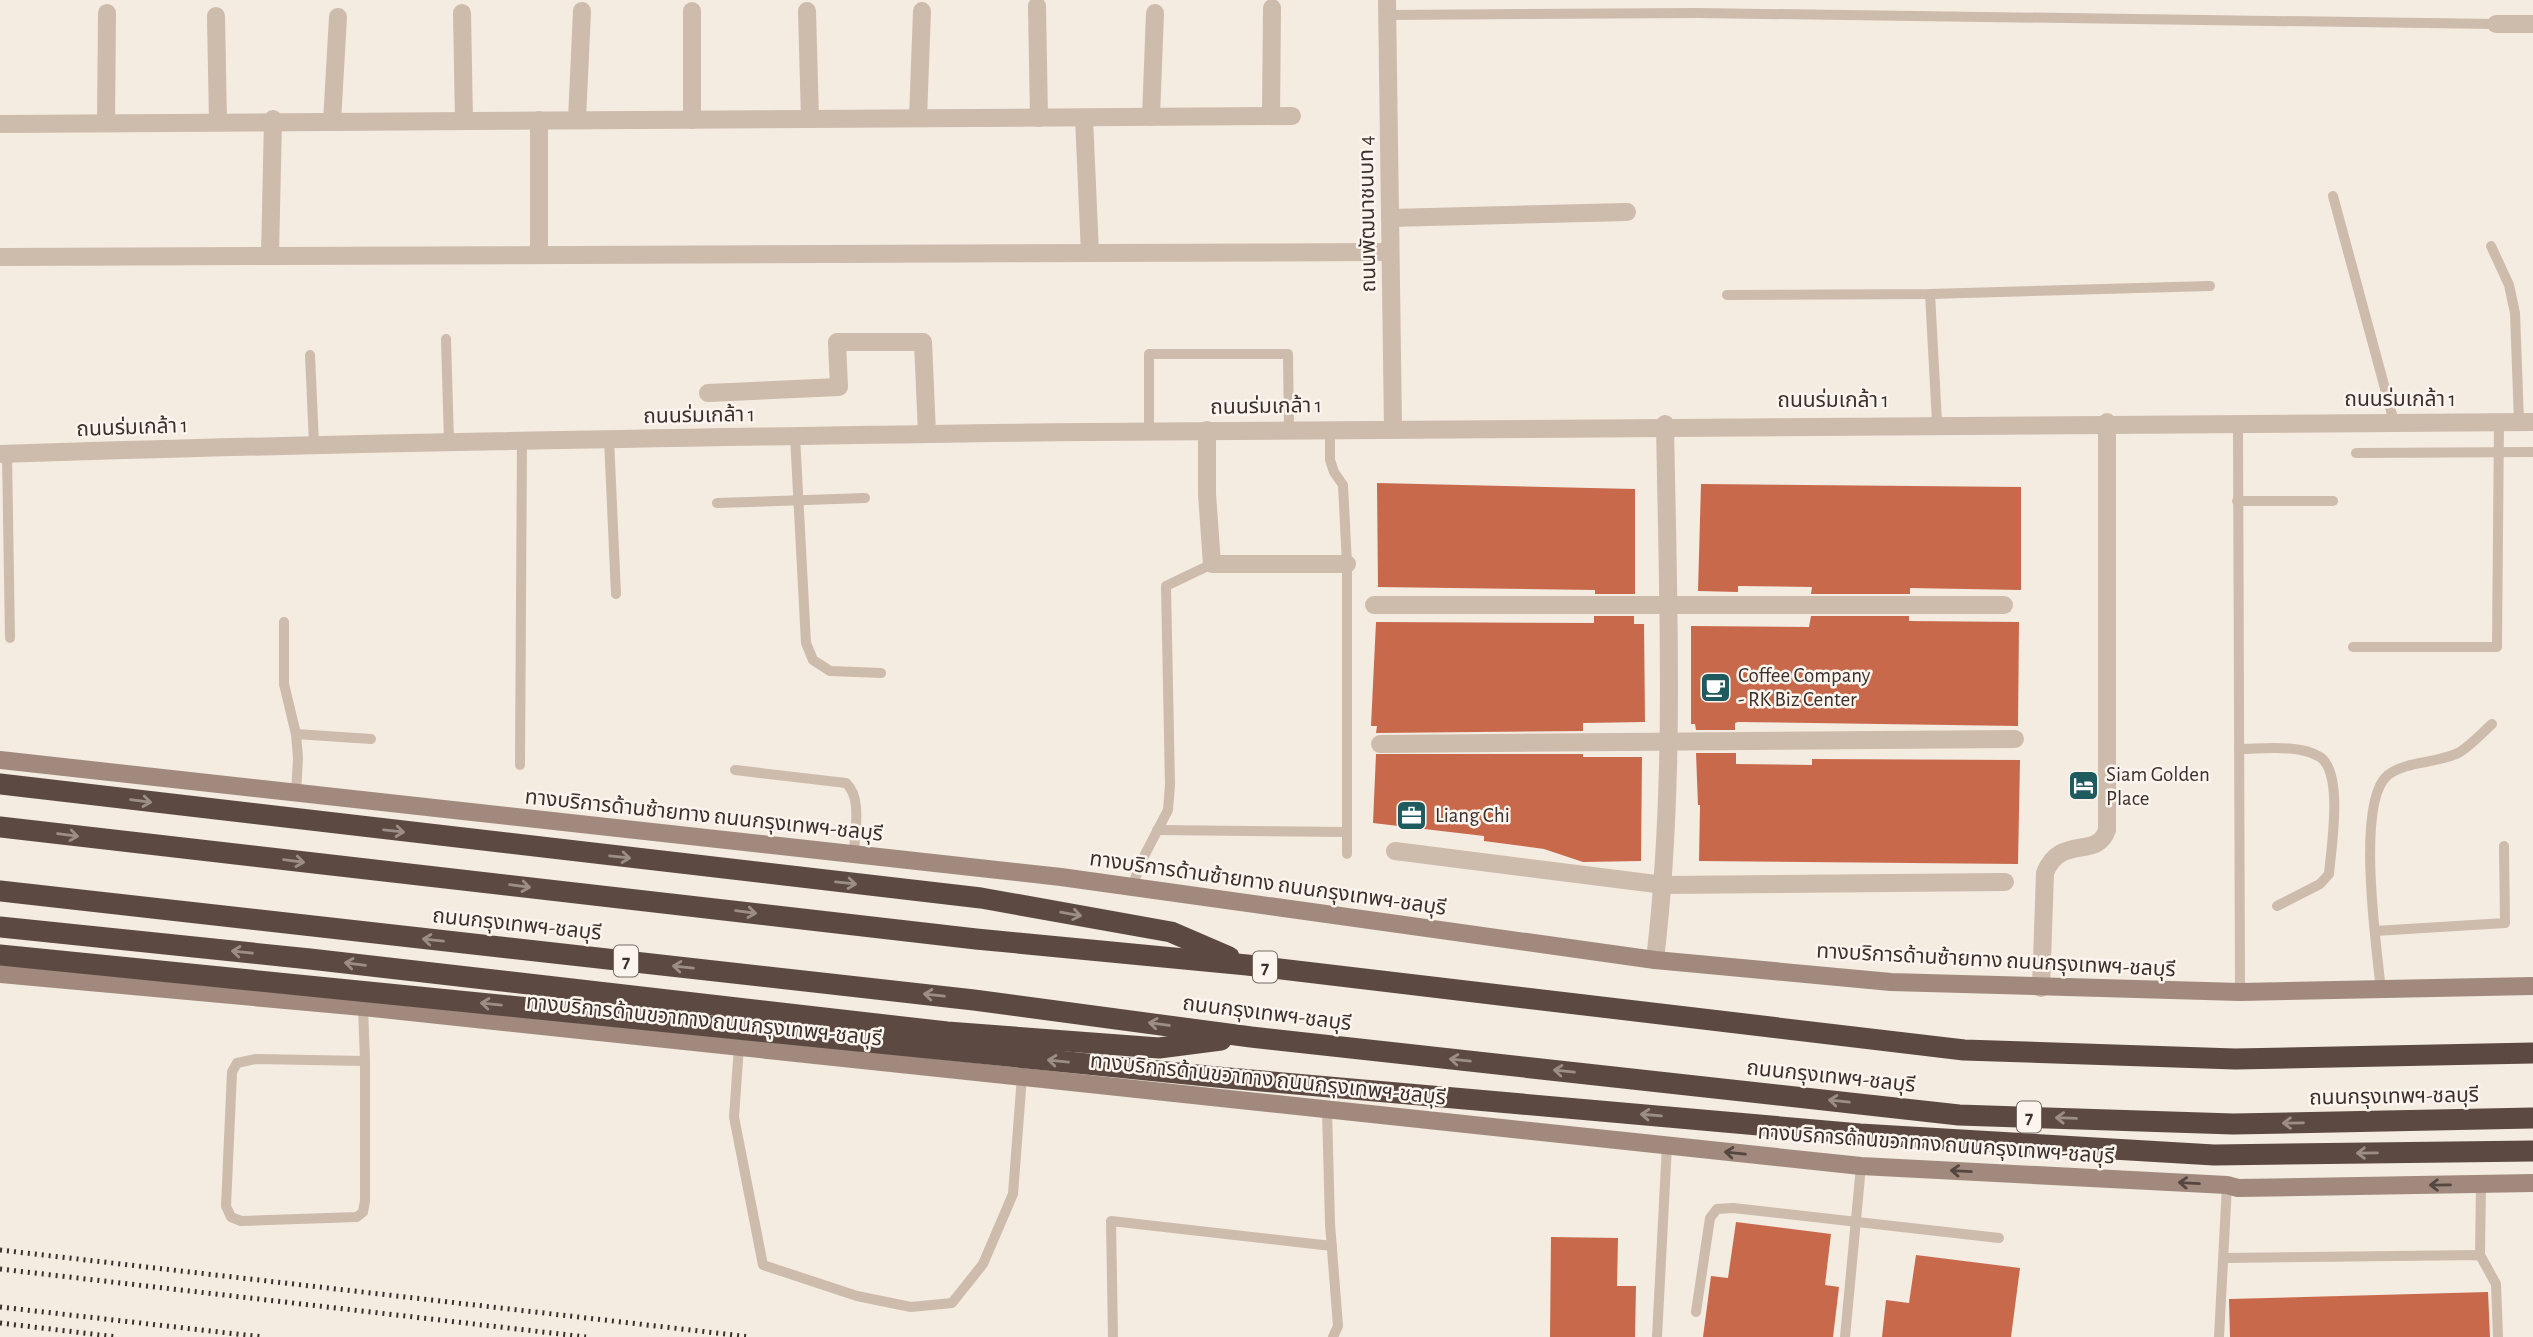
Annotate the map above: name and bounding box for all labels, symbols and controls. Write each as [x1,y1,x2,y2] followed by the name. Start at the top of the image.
[1356,135,1379,293] street label: ถนนพัฒนาชนบท 4
[2344,387,2456,410] street label: ถนนร่มเกล้า 1
[1777,388,1889,411] street label: ถนนร่มเกล้า 1
[1210,393,1322,418] street label: ถนนร่มเกล้า 1
[643,402,755,427] street label: ถนนร่มเกล้า 1
[76,413,188,440] street label: ถนนร่มเกล้า 1
[1738,665,1871,710] place label: Coffee Company - RK Biz Center
[1698,670,1732,704] cafe icon: Coffee Company - RK Biz Center
[2106,764,2210,809] place label: Siam Golden Place
[2066,769,2100,803] hotel icon: Siam Golden Place
[524,784,884,847] street label: ทางบริการด้านซ้ายทาง ถนนกรุงเทพฯ-ชลบุรี
[129,795,152,808] one-way arrow
[1395,798,1429,832] office icon: Liang Chi
[1435,805,1510,826] place label: Liang Chi
[382,825,405,838] one-way arrow
[56,828,79,841] one-way arrow
[1088,846,1448,921] street label: ทางบริการด้านซ้ายทาง ถนนกรุงเทพฯ-ชลบุรี
[608,851,631,864] one-way arrow
[282,854,305,867] one-way arrow
[834,876,857,889] one-way arrow
[508,880,531,893] one-way arrow
[431,904,603,946] street label: ถนนกรุงเทพฯ-ชลบุรี
[734,906,757,919] one-way arrow
[1059,908,1082,921] one-way arrow
[422,933,445,946] one-way arrow
[1816,939,2176,982] street label: ทางบริการด้านซ้ายทาง ถนนกรุงเทพฯ-ชลบุรี
[231,945,254,958] one-way arrow
[614,945,638,976] road number: 7
[1253,951,1277,982] road number: 7
[344,957,367,970] one-way arrow
[672,961,695,974] one-way arrow
[525,989,883,1052] street label: ทางบริการด้านขวาทาง ถนนกรุงเทพฯ-ชลบุรี
[923,989,945,1002] one-way arrow
[1181,992,1353,1036] street label: ถนนกรุงเทพฯ-ชลบุรี
[480,997,502,1010] one-way arrow
[1148,1018,1171,1031] one-way arrow
[1089,1048,1447,1111] street label: ทางบริการด้านขวาทาง ถนนกรุงเทพฯ-ชลบุรี
[1450,1053,1472,1066] one-way arrow
[1047,1054,1070,1067] one-way arrow
[1745,1056,1917,1098] street label: ถนนกรุงเทพฯ-ชลบุรี
[1554,1065,1576,1078] one-way arrow
[2309,1084,2479,1110] street label: ถนนกรุงเทพฯ-ชลบุรี
[1828,1095,1851,1108] one-way arrow
[2017,1102,2041,1133] road number: 7
[1640,1108,1663,1121] one-way arrow
[2055,1112,2078,1125] one-way arrow
[2282,1116,2305,1130] one-way arrow
[1757,1120,2115,1169] street label: ทางบริการด้านขวาทาง ถนนกรุงเทพฯ-ชลบุรี
[1724,1146,1747,1159] one-way arrow
[2356,1146,2379,1160] one-way arrow
[1950,1165,1973,1178] one-way arrow
[2177,1177,2200,1190] one-way arrow
[2429,1178,2452,1191] one-way arrow

